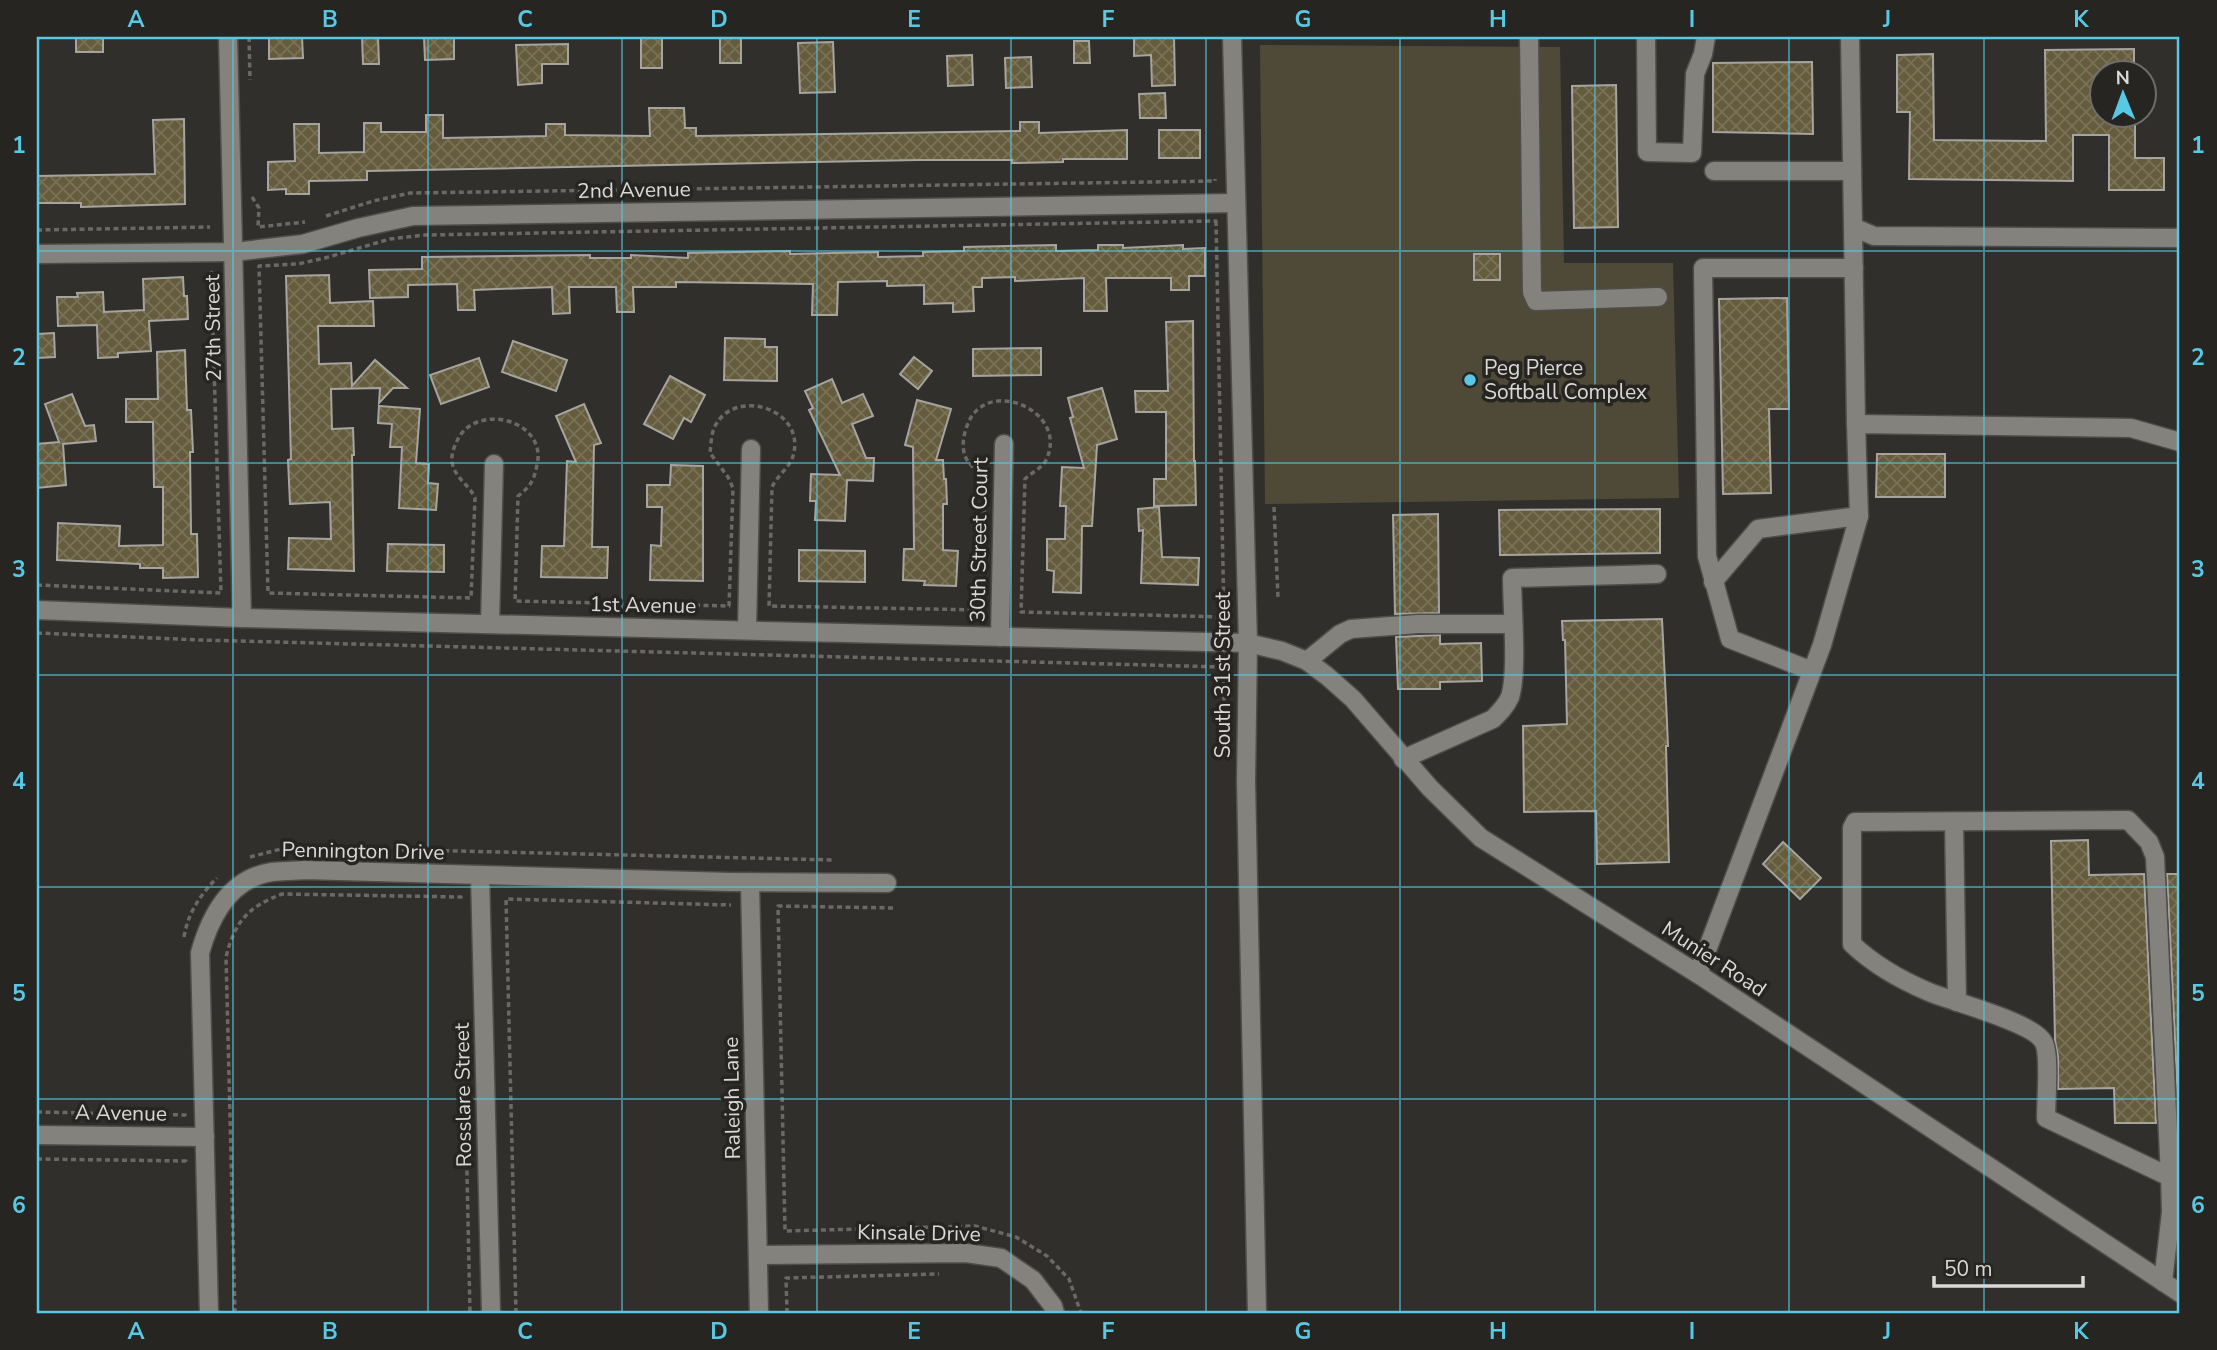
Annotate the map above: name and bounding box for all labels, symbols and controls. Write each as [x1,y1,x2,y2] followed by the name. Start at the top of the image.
[127,4,145,35] text: A
[322,4,338,35] text: B
[517,4,533,35] text: C
[710,4,728,35] text: D
[907,4,921,35] text: E
[1102,4,1115,35] text: F
[1295,4,1311,35] text: G
[1489,4,1507,35] text: H
[1689,4,1695,35] text: I
[1882,4,1891,35] text: J
[2073,4,2089,35] text: K
[2088,60,2158,130] north arrow
[2115,65,2130,91] text: N
[12,130,26,161] text: 1
[2191,130,2205,161] text: 1
[577,175,691,205] street label: 2nd Avenue
[198,274,228,382] street label: 27th Street
[12,342,26,373] text: 2
[2191,342,2205,373] text: 2
[1484,354,1647,406] place label: Peg Pierce Softball Complex
[1462,372,1478,388] marker: Peg Pierce Softball Complex
[964,457,994,623] street label: 30th Street Court
[12,554,26,585] text: 3
[2191,554,2205,585] text: 3
[589,590,697,620] street label: 1st Avenue
[1209,591,1237,758] street label: South 31st Street
[12,766,26,797] text: 4
[2191,766,2205,797] text: 4
[281,836,445,866] street label: Pennington Drive
[1656,915,1772,1003] street label: Munier Road
[12,978,26,1009] text: 5
[2191,978,2205,1009] text: 5
[448,1022,478,1167] street label: Rosslare Street
[717,1036,747,1160] street label: Raleigh Lane
[75,1098,167,1128] street label: A Avenue
[12,1190,26,1221] text: 6
[2191,1190,2205,1221] text: 6
[857,1218,981,1248] street label: Kinsale Drive
[1934,1245,2082,1289] scale bar
[1944,1255,1993,1283] text: 50 m
[127,1316,145,1347] text: A
[322,1316,338,1347] text: B
[517,1316,533,1347] text: C
[710,1316,728,1347] text: D
[907,1316,921,1347] text: E
[1102,1316,1115,1347] text: F
[1295,1316,1311,1347] text: G
[1489,1316,1507,1347] text: H
[1689,1316,1695,1347] text: I
[1882,1316,1891,1347] text: J
[2073,1316,2089,1347] text: K

